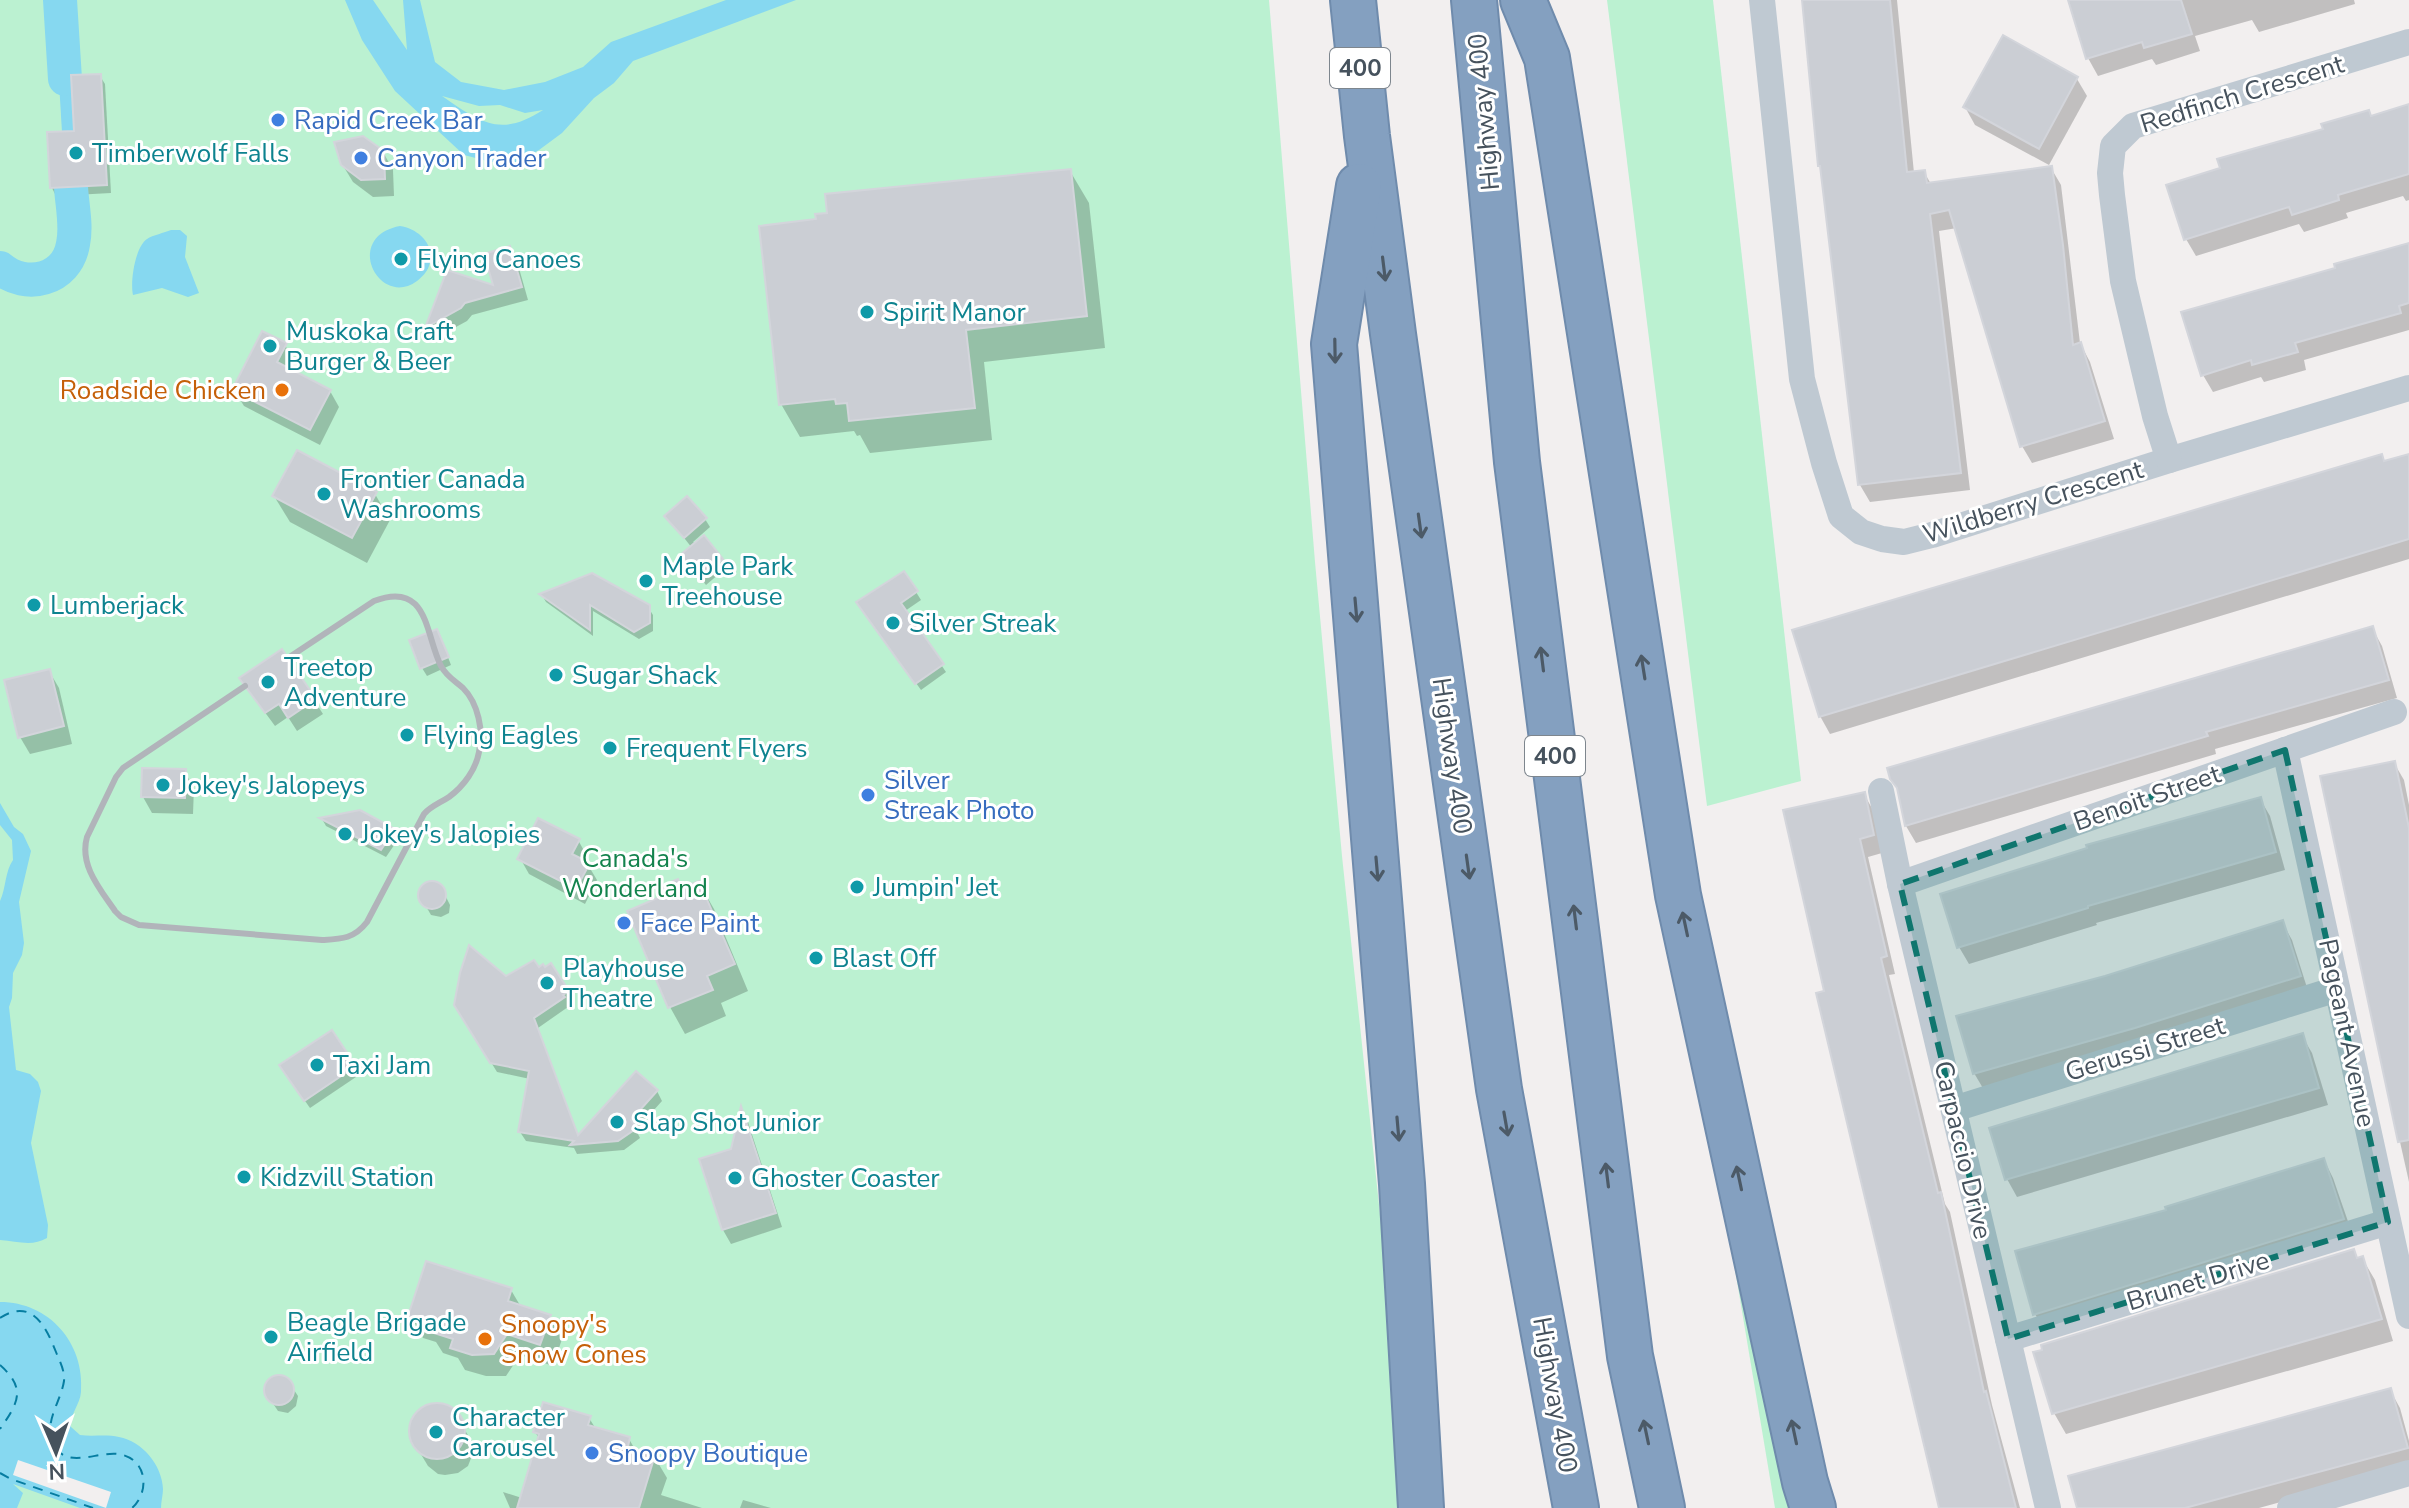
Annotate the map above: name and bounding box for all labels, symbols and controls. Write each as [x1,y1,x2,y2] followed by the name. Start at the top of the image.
[1460,32,1508,192] street label: Highway 400
[2136,46,2349,142] street label: Redfinch Crescent
[1330,48,1390,88] road number: 400
[294,103,483,138] place label: Rapid Creek Bar
[269,111,287,129] marker: Rapid Creek Bar
[92,136,289,171] place label: Timberwolf Falls
[377,141,547,176] place label: Canyon Trader
[67,144,85,162] marker: Timberwolf Falls
[352,149,370,167] marker: Canyon Trader
[417,242,581,277] place label: Flying Canoes
[392,250,410,268] marker: Flying Canoes
[1377,255,1392,282] one-way arrow
[883,295,1027,330] place label: Spirit Manor
[858,303,876,321] marker: Spirit Manor
[286,314,454,379] place label: Muskoka Craft Burger & Beer
[261,337,279,355] marker: Muskoka Craft Burger & Beer
[1328,337,1343,364] one-way arrow
[60,373,266,408] place label: Roadside Chicken
[273,381,291,399] marker: Roadside Chicken
[1919,452,2148,552] street label: Wildberry Crescent
[340,462,526,527] place label: Frontier Canada Washrooms
[315,485,333,503] marker: Frontier Canada Washrooms
[1413,513,1428,538] one-way arrow
[662,549,794,614] place label: Maple Park Treehouse
[637,572,655,590] marker: Maple Park Treehouse
[50,588,185,623] place label: Lumberjack
[25,596,43,614] marker: Lumberjack
[1349,596,1364,623] one-way arrow
[909,606,1057,641] place label: Silver Streak
[884,614,902,632] marker: Silver Streak
[1535,646,1550,673] one-way arrow
[284,650,406,715] place label: Treetop Adventure
[1635,655,1650,681] one-way arrow
[572,658,718,693] place label: Sugar Shack
[547,666,565,684] marker: Sugar Shack
[259,673,277,691] marker: Treetop Adventure
[1424,675,1480,837] street label: Highway 400
[423,718,579,753] place label: Flying Eagles
[398,726,416,744] marker: Flying Eagles
[626,731,807,766] place label: Frequent Flyers
[1525,736,1585,776] road number: 400
[601,739,619,757] marker: Frequent Flyers
[2069,756,2226,840] street label: Benoit Street
[884,763,1034,828] place label: Silver Streak Photo
[178,768,365,803] place label: Jokey's Jalopeys
[154,776,172,794] marker: Jokey's Jalopeys
[859,786,877,804] marker: Silver Streak Photo
[360,817,540,852] place label: Jokey's Jalopies
[336,825,354,843] marker: Jokey's Jalopies
[562,841,708,906] park label: Canada's Wonderland
[1461,854,1476,879] one-way arrow
[1370,856,1385,882] one-way arrow
[872,870,999,905] place label: Jumpin' Jet
[848,878,866,896] marker: Jumpin' Jet
[1567,905,1582,930] one-way arrow
[640,906,760,941] place label: Face Paint
[1677,912,1692,937] one-way arrow
[615,914,633,932] marker: Face Paint
[2310,936,2384,1130] street label: Pageant Avenue
[832,941,936,976] place label: Blast Off
[807,949,825,967] marker: Blast Off
[563,951,684,1016] place label: Playhouse Theatre
[538,974,556,992] marker: Playhouse Theatre
[2061,1008,2230,1090] street label: Gerussi Street
[333,1048,431,1083] place label: Taxi Jam
[308,1056,326,1074] marker: Taxi Jam
[1926,1058,2000,1242] street label: Carpaccio Drive
[633,1105,821,1140] place label: Slap Shot Junior
[1499,1111,1514,1136] one-way arrow
[608,1113,626,1131] marker: Slap Shot Junior
[1391,1115,1406,1142] one-way arrow
[260,1160,434,1195] place label: Kidzvill Station
[751,1161,940,1196] place label: Ghoster Coaster
[1600,1162,1615,1189] one-way arrow
[1731,1166,1746,1191] one-way arrow
[235,1168,253,1186] marker: Kidzvill Station
[726,1169,744,1187] marker: Ghoster Coaster
[2122,1243,2274,1319] street label: Brunet Drive
[287,1305,466,1370] place label: Beagle Brigade Airfield
[501,1307,647,1372] place label: Snoopy's Snow Cones
[1524,1314,1586,1476] street label: Highway 400
[262,1328,280,1346] marker: Beagle Brigade Airfield
[476,1330,494,1348] marker: Snoopy's Snow Cones
[452,1400,566,1465] place label: Character Carousel
[16,1412,96,1492] north arrow
[1638,1419,1653,1445] one-way arrow
[1786,1420,1801,1446] one-way arrow
[427,1423,445,1441] marker: Character Carousel
[608,1436,808,1471] place label: Snoopy Boutique
[583,1444,601,1462] marker: Snoopy Boutique
[48,1456,65,1486] text: N

